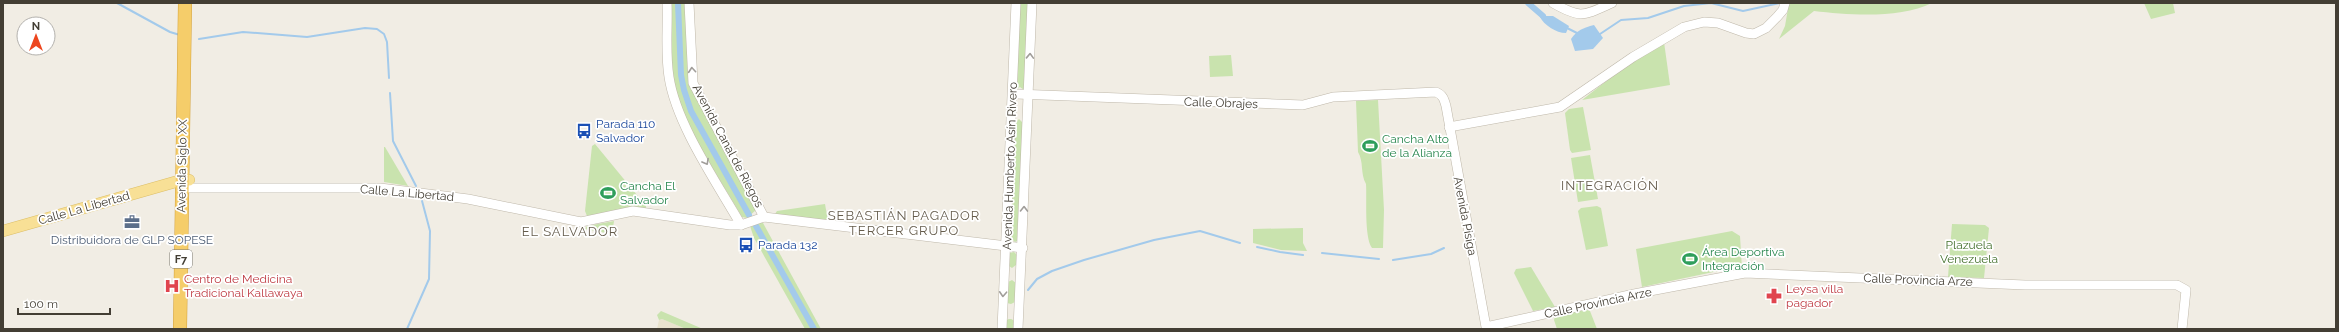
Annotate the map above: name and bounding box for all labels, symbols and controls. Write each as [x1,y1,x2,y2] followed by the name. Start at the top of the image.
[16,16,56,56] north arrow
[32,20,40,33] text: N
[1025,53,1034,59] one-way arrow
[688,67,697,73] one-way arrow
[690,82,766,210] street label: Avenida Canal de Riegos
[1000,82,1020,250] street label: Avenida Humberto Asín Rivero
[1184,95,1258,111] street label: Calle Obrajes
[596,117,655,145] place label: Parada 110 Salvador
[174,119,190,213] street label: Avenida Siglo XX
[575,122,593,140] bus stop icon: Parada 110 Salvador
[1382,132,1452,160] place label: Cancha Alto de la Alianza
[1361,137,1379,155] sports icon: Cancha Alto de la Alianza
[701,158,709,166] one-way arrow
[1450,175,1480,257] street label: Avenida Pisiga
[1561,178,1659,193] district label: INTEGRACIÓN
[620,179,676,207] place label: Cancha El Salvador
[359,182,455,204] street label: Calle La Libertad
[599,184,617,202] sports icon: Cancha El Salvador
[37,188,131,228] street label: Calle La Libertad
[1019,206,1028,212] one-way arrow
[828,208,980,238] district label: SEBASTIÁN PAGADOR TERCER GRUPO
[123,213,141,231] office icon: Distribuidora de GLP SOPESE
[522,224,618,239] district label: EL SALVADOR
[51,233,213,247] place label: Distribuidora de GLP SOPESE
[737,236,755,254] bus stop icon: Parada 132
[758,238,818,252] place label: Parada 132
[1940,238,1998,266] park label: Plazuela Venezuela
[1702,245,1785,273] place label: Área Deportiva Integración
[170,250,192,268] road number: F7
[1681,250,1699,268] sports icon: Área Deportiva Integración
[1863,271,1973,289] street label: Calle Provincia Arze
[184,272,303,300] place label: Centro de Medicina Tradicional Kallawaya
[163,277,181,295] hospital icon: Centro de Medicina Tradicional Kallawaya
[1786,282,1843,310] place label: Leysa villa pagador
[1543,285,1653,321] street label: Calle Provincia Arze
[1765,287,1783,305] pharmacy icon: Leysa villa pagador
[18,290,110,316] scale bar
[999,291,1008,297] one-way arrow
[24,297,58,311] text: 100 m

